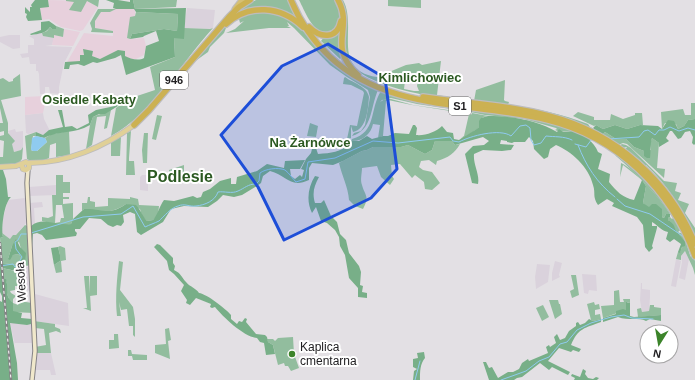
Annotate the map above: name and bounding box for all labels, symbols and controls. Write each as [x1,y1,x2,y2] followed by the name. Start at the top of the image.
[378,70,462,85] district label: Kimlichowiec
[160,71,188,89] road number: 946
[42,92,137,107] district label: Osiedle Kabaty
[449,97,471,115] road number: S1
[270,135,350,150] district label: Na Żarnówce
[147,168,213,185] district label: Podlesie
[13,261,29,302] street label: Wesoła
[639,324,679,364] north arrow
[300,340,357,368] place label: Kaplica cmentarna
[652,347,662,360] text: N
[287,349,297,359] marker: Kaplica cmentarna

